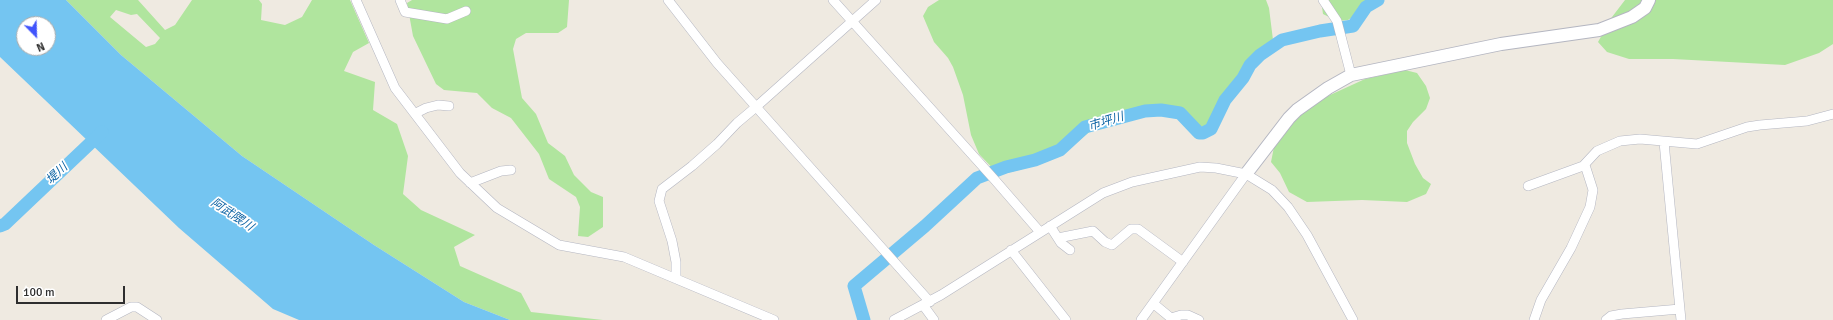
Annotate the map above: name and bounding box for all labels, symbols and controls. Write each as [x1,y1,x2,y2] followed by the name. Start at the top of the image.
[16,16,56,56] north arrow
[34,39,47,54] text: N
[1087,110,1125,134] water label: 市坪川
[43,161,71,187] water label: 堤川
[208,196,256,234] water label: 阿武隈川
[18,278,127,304] scale bar
[23,285,55,300] text: 100 m

